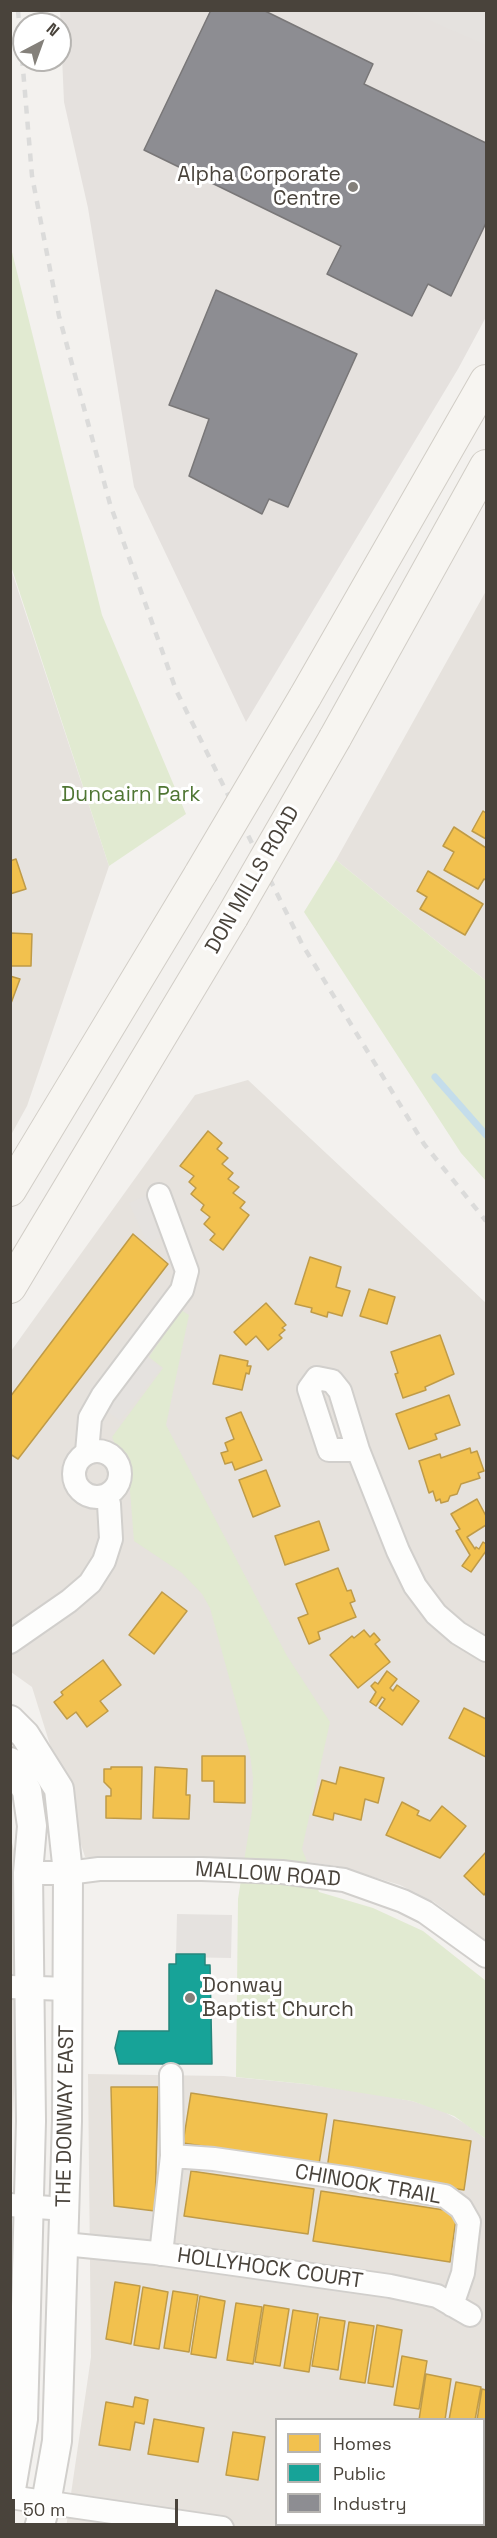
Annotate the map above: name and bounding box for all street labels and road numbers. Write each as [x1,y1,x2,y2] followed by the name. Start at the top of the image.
[201,802,305,958] street label: DON MILLS ROAD
[194,1857,342,1893] street label: MALLOW ROAD
[52,2025,80,2207] street label: THE DONWAY EAST
[293,2160,443,2210] street label: CHINOOK TRAIL
[175,2243,365,2295] street label: HOLLYHOCK COURT

